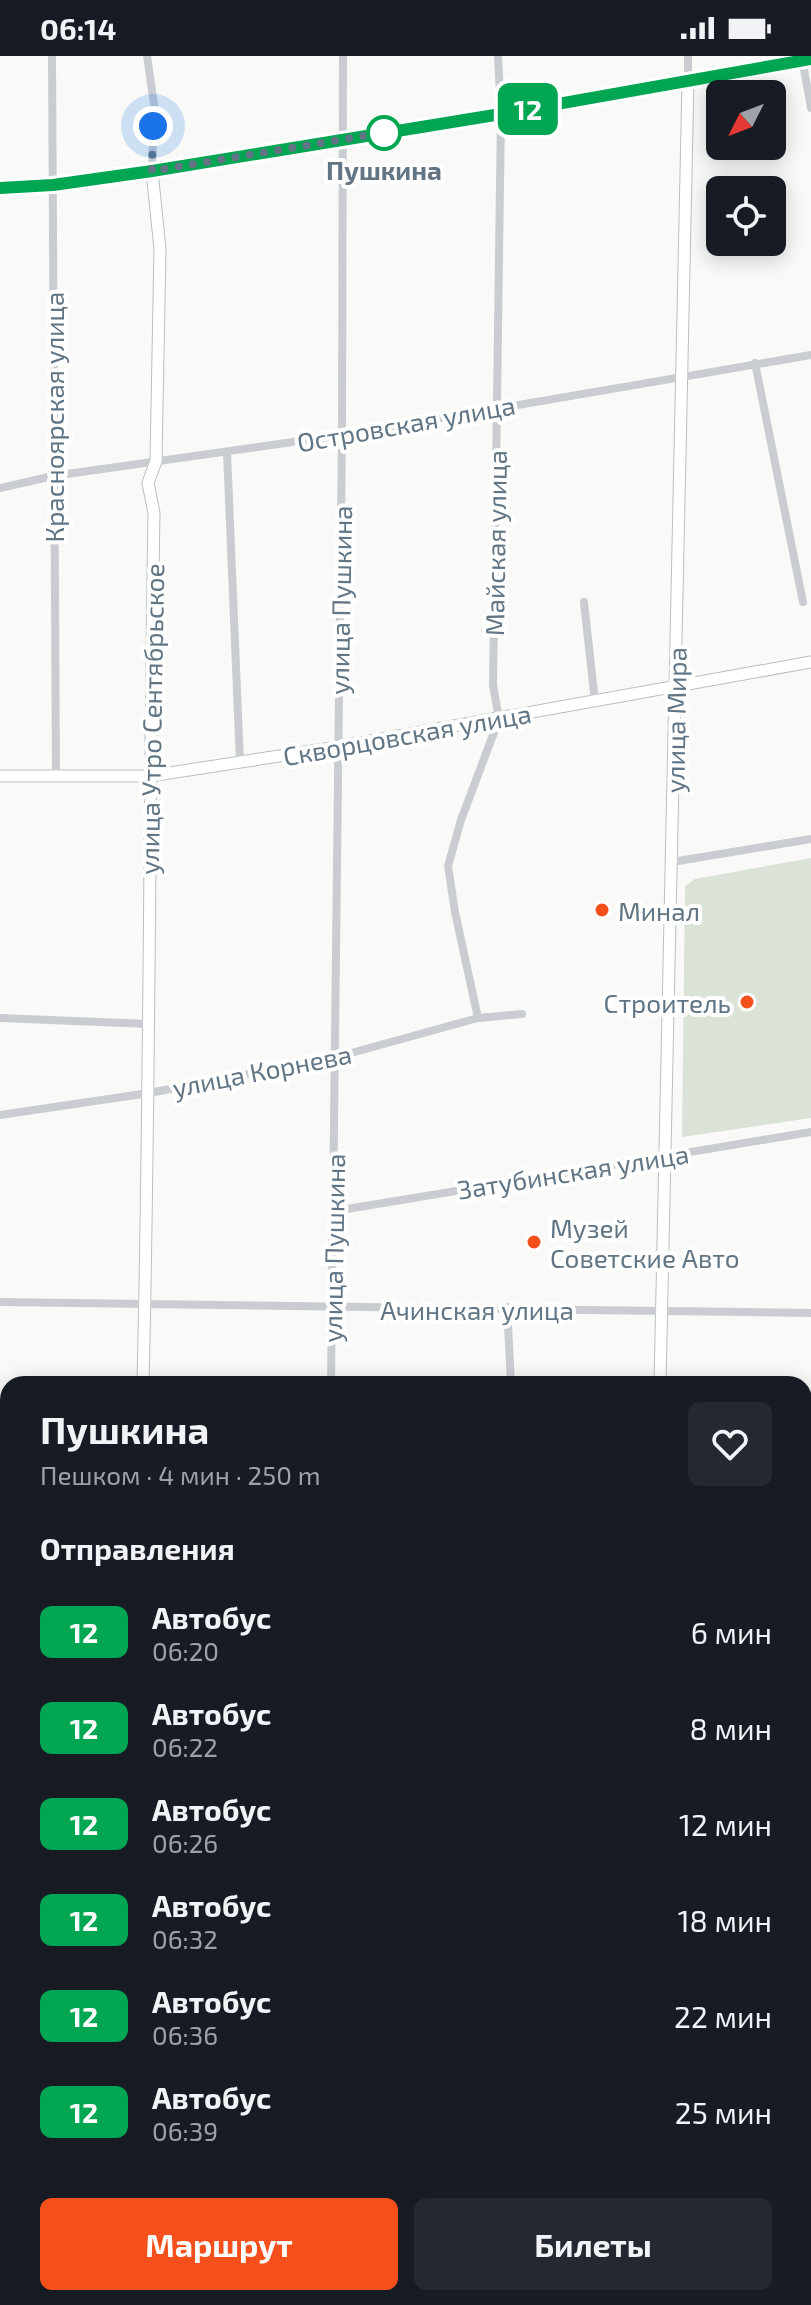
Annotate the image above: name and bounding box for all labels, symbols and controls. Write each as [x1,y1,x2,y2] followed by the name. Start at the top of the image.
[40,10,116,46] text: 06:14
[706,80,786,160] north arrow
[706,80,786,256] map controls
[492,83,564,135] line badge: 12
[514,92,542,126] text: 12
[133,106,173,146] your location
[367,116,401,150] marker: Пушкина
[326,154,442,185] place label: Пушкина
[706,176,786,256] button: locate
[38,292,70,542] street label: Красноярская улица
[295,389,518,458] street label: Островская улица
[478,450,513,636] street label: Майская улица
[323,505,358,695] street label: улица Пушкина
[133,563,170,875] street label: улица Утро Сентябрьское
[658,647,693,793] street label: улица Мира
[281,697,534,772] street label: Скворцовская улица
[618,895,700,926] place label: Минал
[593,901,611,919] marker: Минал
[604,987,731,1018] place label: Строитель
[738,993,756,1011] marker: Строитель
[170,1037,354,1104] street label: улица Корнева
[455,1137,691,1206] street label: Затубинская улица
[316,1153,351,1343] street label: улица Пушкина
[550,1212,740,1273] place label: Музей Советские Авто
[525,1233,543,1251] marker: Музей Советские Авто
[380,1294,574,1326] street label: Ачинская улица
[688,1402,772,1486] button: heart
[40,1406,209,1452] text: Пушкина
[40,1459,320,1490] text: Пешком · 4 мин · 250 m
[40,1530,235,1566] text: Отправления
[152,1599,271,1635] text: Автобус
[691,1614,772,1650] text: 6 мин
[70,1615,98,1649] text: 12
[152,1635,219,1666] text: 06:20
[152,1695,271,1731] text: Автобус
[690,1710,772,1746] text: 8 мин
[70,1711,98,1745] text: 12
[152,1731,218,1762] text: 06:22
[152,1791,271,1827] text: Автобус
[679,1806,772,1842] text: 12 мин
[70,1807,98,1841] text: 12
[152,1827,218,1858] text: 06:26
[152,1887,271,1923] text: Автобус
[678,1902,772,1938] text: 18 мин
[70,1903,98,1937] text: 12
[152,1923,218,1954] text: 06:32
[152,1983,271,2019] text: Автобус
[674,1998,772,2034] text: 22 мин
[70,1999,98,2033] text: 12
[152,2019,218,2050] text: 06:36
[152,2079,271,2115] text: Автобус
[675,2094,772,2130] text: 25 мин
[70,2095,98,2129] text: 12
[152,2115,218,2146] text: 06:39
[40,2198,398,2290] button: Маршрут
[414,2198,772,2290] button: Билеты

